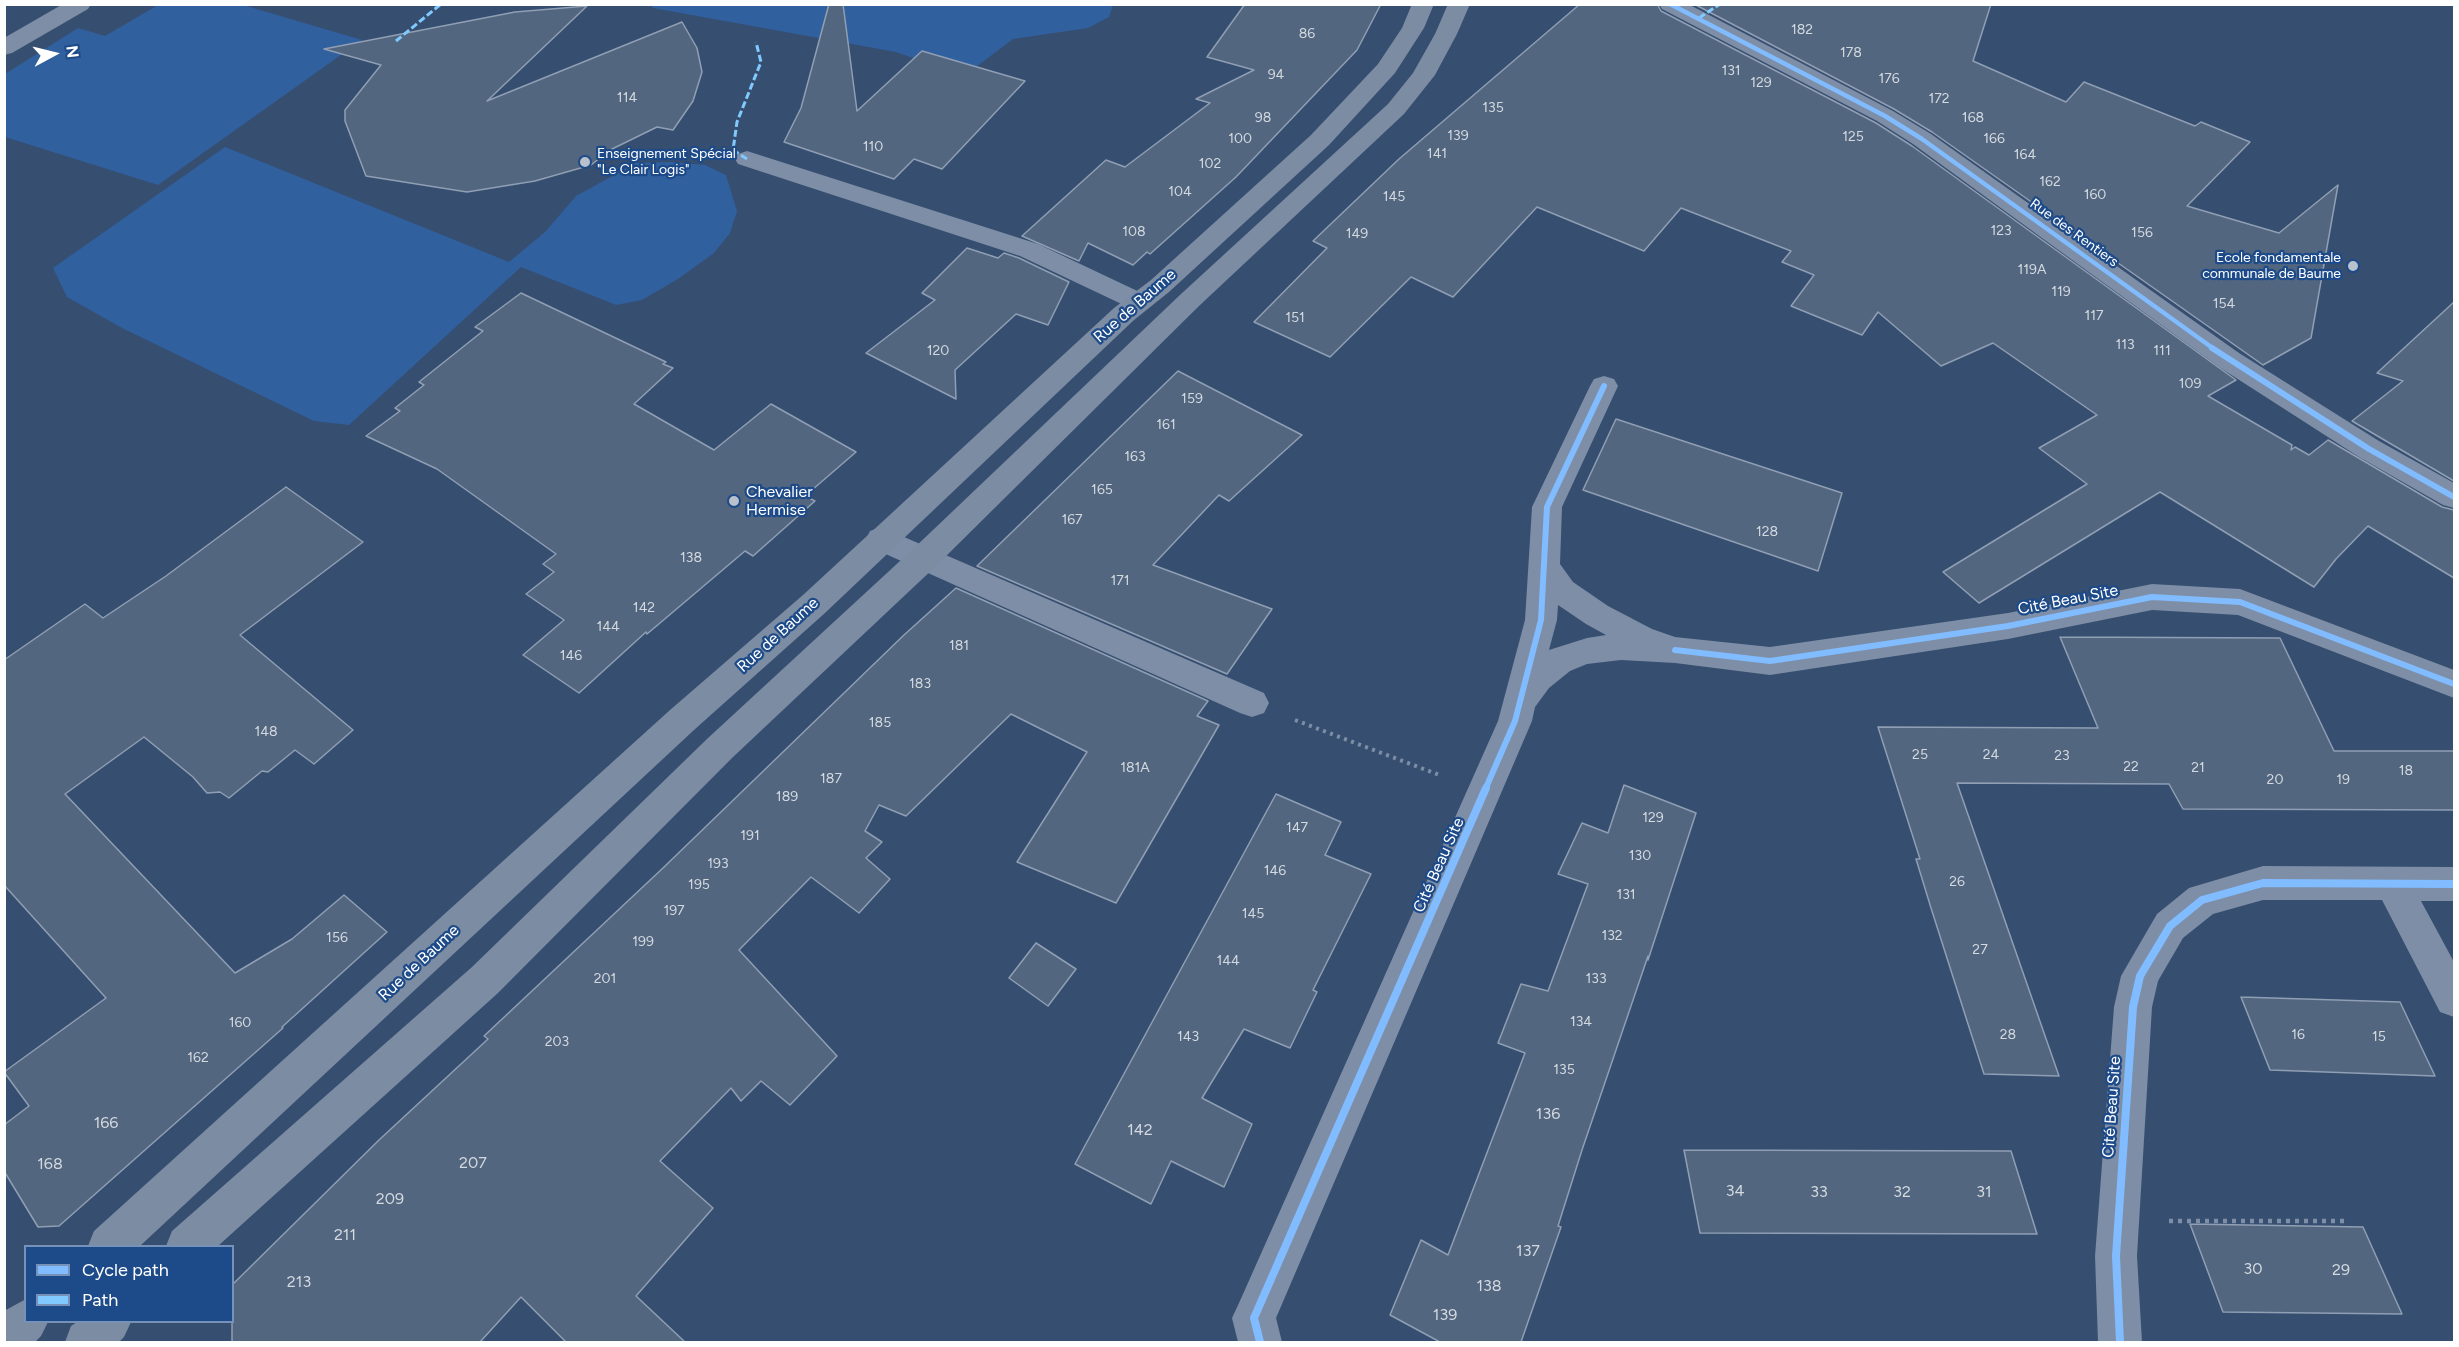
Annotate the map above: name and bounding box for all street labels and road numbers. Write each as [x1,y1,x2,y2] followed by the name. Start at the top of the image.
[2027,195,2121,271] street label: Rue des Rentiers
[1090,265,1180,347] street label: Rue de Baume
[2016,581,2120,619] street label: Cité Beau Site
[733,593,823,677] street label: Rue de Baume
[1410,815,1468,915] street label: Cité Beau Site
[375,921,463,1005] street label: Rue de Baume
[2099,1056,2125,1158] street label: Cité Beau Site

